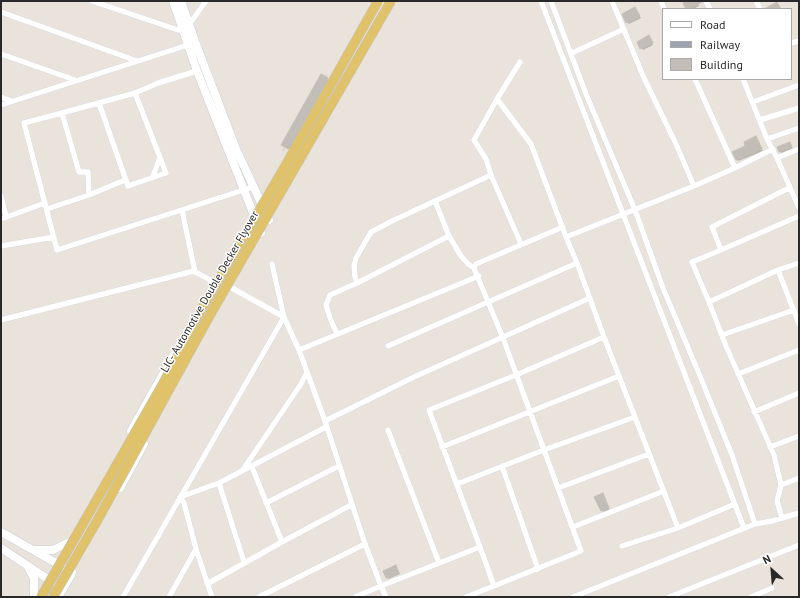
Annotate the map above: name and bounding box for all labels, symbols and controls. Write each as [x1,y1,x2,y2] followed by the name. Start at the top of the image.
[662,8,792,80] legend
[700,17,725,32] text: Road
[700,37,740,52] text: Railway
[700,57,743,72] text: Building
[158,209,262,375] street label: LIC- Automotive Double Decker Flyover
[752,550,792,590] north arrow
[760,551,773,567] text: N

